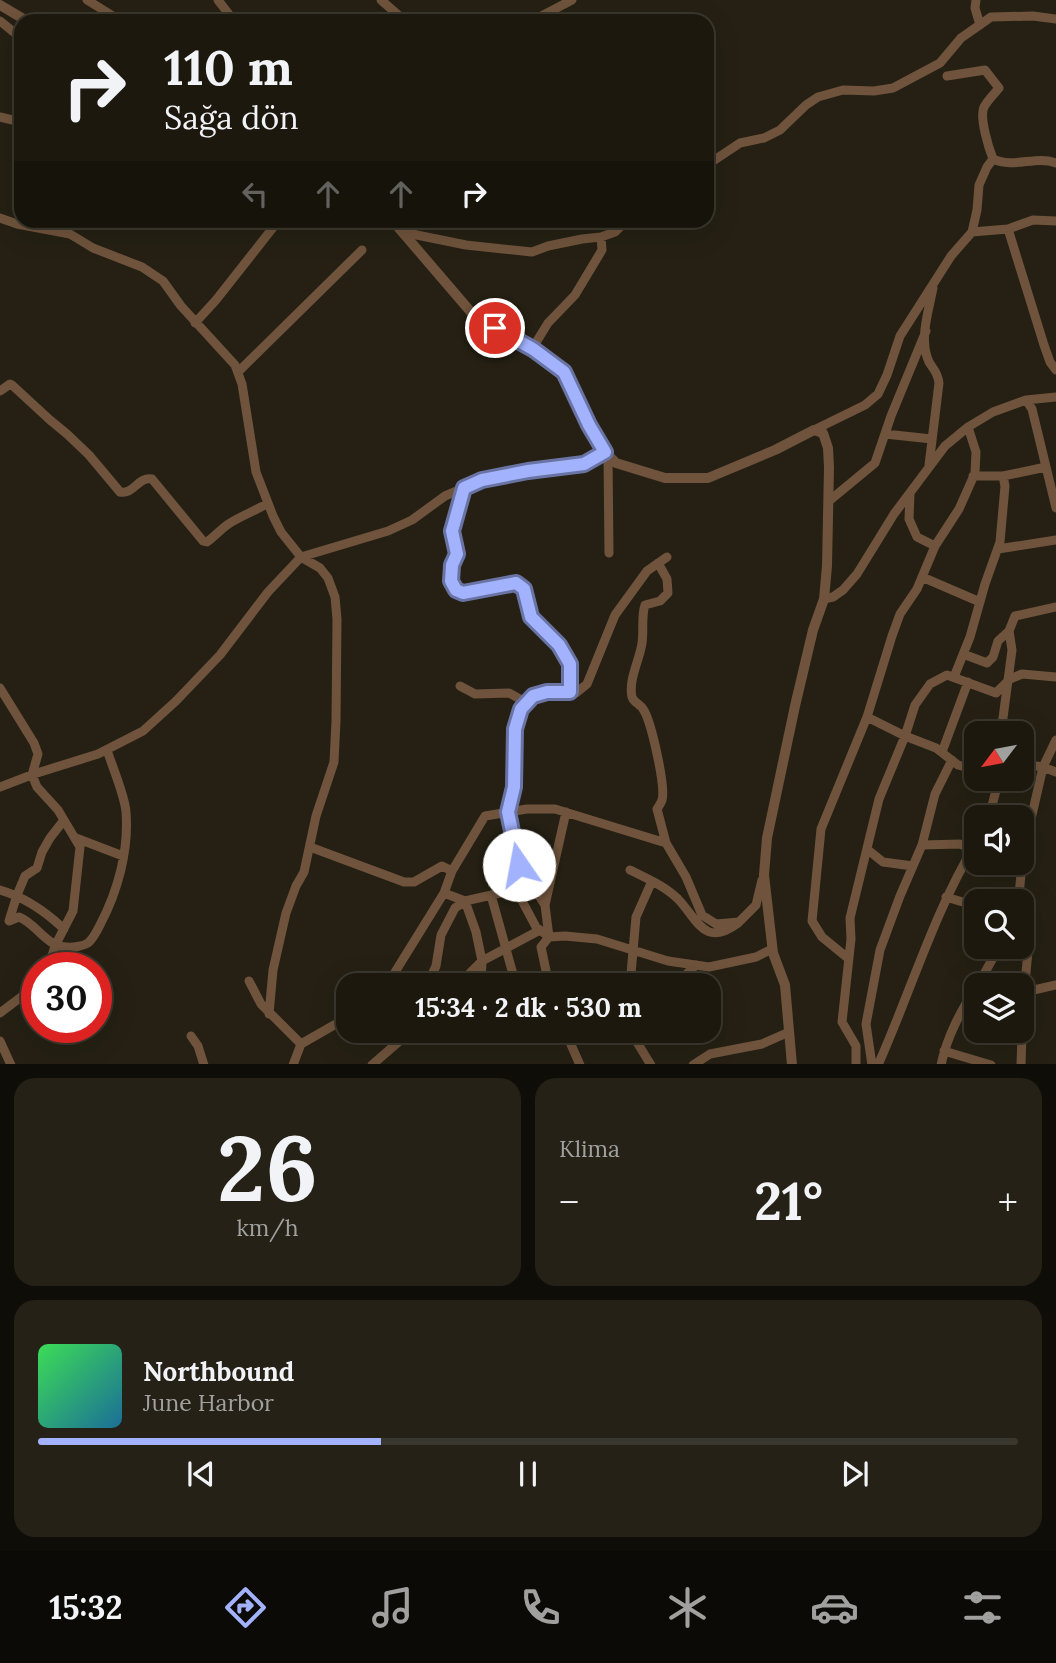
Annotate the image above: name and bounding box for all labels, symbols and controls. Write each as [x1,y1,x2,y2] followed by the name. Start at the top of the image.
[164,36,293,98] text: 110 m
[49,42,140,133] icon: right
[164,97,299,138] text: Sağa dön
[236,175,274,213] icon: left
[309,175,347,213] icon: ahead
[382,175,420,213] icon: ahead
[455,175,493,213] icon: right
[465,298,525,358] pin
[476,309,514,347] icon: arrive
[964,721,1034,791] north arrow
[964,721,1034,1043] map controls
[964,805,1034,875] button: sound
[482,828,556,902] position arrow
[964,889,1034,959] button: search
[21,952,112,1043] speed limit sign: 30
[964,973,1034,1043] button: layers
[415,991,642,1024] text: 15:34 · 2 dk · 530 m
[217,1109,318,1226] text: 26
[559,1134,620,1163] text: Klima
[754,1168,823,1234] text: 21°
[559,1178,579,1226] text: −
[998,1178,1018,1226] text: +
[236,1213,299,1242] text: km/h
[143,1355,294,1388] text: Northbound
[143,1388,274,1417] text: June Harbor
[182,1455,220,1493] icon: previous
[509,1455,547,1493] icon: pause
[836,1455,874,1493] icon: next
[221,1583,270,1632] icon: directions
[368,1583,417,1632] icon: music
[516,1583,565,1632] icon: phone
[663,1583,712,1632] icon: climate
[810,1583,859,1632] icon: car
[958,1583,1007,1632] icon: filters
[49,1587,122,1628] text: 15:32

